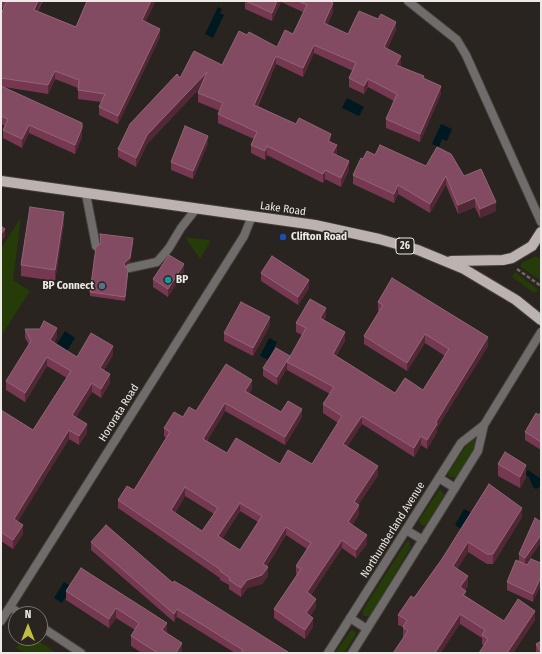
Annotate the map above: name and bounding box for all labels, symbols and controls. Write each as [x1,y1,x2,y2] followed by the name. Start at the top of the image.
[259,199,307,219] street label: Lake Road
[291,230,347,244] place label: Clifton Road
[278,232,288,242] marker: Clifton Road
[396,238,414,254] road number: 26
[176,273,188,287] place label: BP
[163,275,173,285] marker: BP
[42,279,94,293] place label: BP Connect
[97,281,107,291] marker: BP Connect
[96,382,142,444] street label: Hororata Road
[358,480,428,580] street label: Northumberland Avenue
[8,606,48,646] north arrow
[25,608,31,621] text: N

